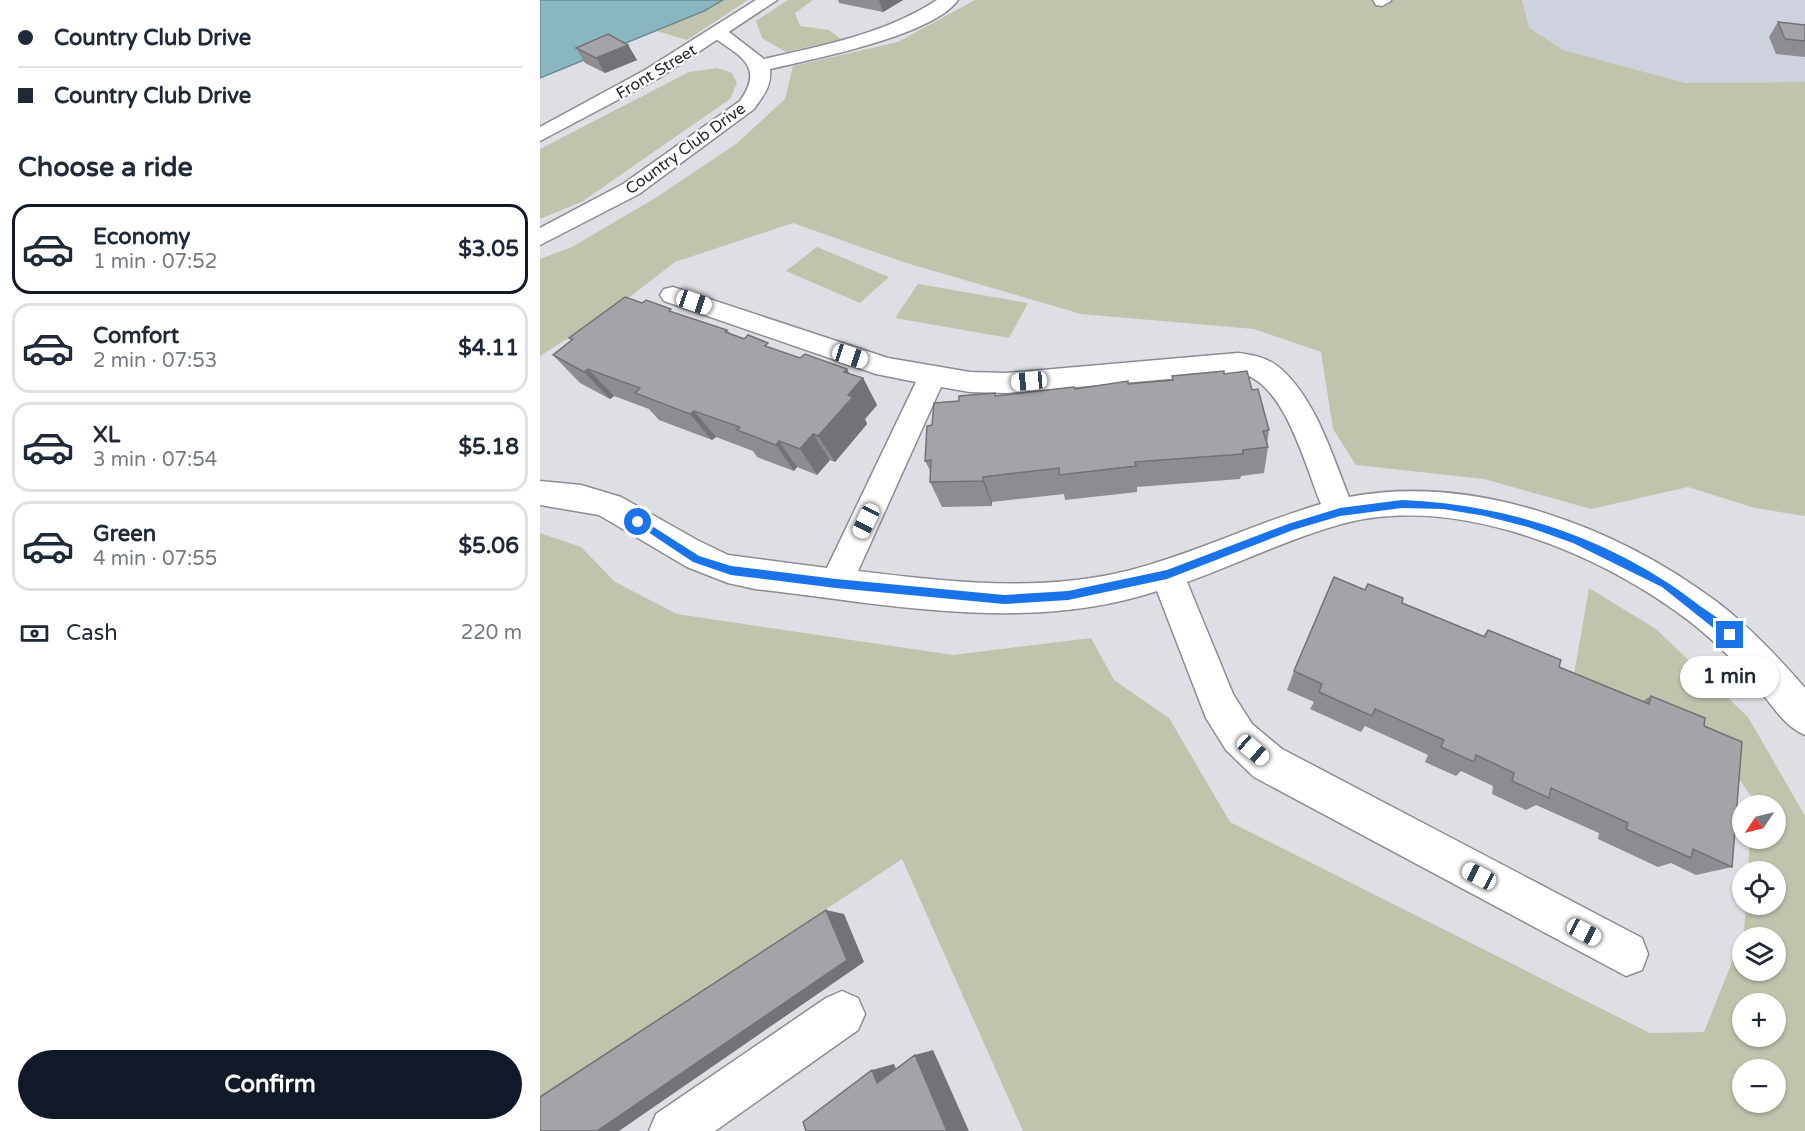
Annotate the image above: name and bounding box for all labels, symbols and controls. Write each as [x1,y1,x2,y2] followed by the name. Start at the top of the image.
[54,25,251,51] text: Country Club Drive
[613,40,700,104] street label: Front Street
[54,83,251,109] text: Country Club Drive
[622,99,749,199] street label: Country Club Drive
[18,151,193,184] text: Choose a ride
[21,222,75,276] icon: car
[93,224,190,250] text: Economy
[458,236,519,262] text: $3.05
[93,250,217,274] text: 1 min · 07:52
[674,288,714,316] car
[21,321,75,375] icon: car
[93,323,179,349] text: Comfort
[458,335,519,361] text: $4.11
[830,342,870,370] car
[93,349,217,373] text: 2 min · 07:53
[1010,370,1048,392] car
[21,420,75,474] icon: car
[93,422,120,448] text: XL
[458,434,519,460] text: $5.18
[93,448,217,472] text: 3 min · 07:54
[850,501,882,541] car
[624,508,651,535] route start
[21,519,75,573] icon: car
[93,521,156,547] text: Green
[458,533,519,559] text: $5.06
[93,547,217,571] text: 4 min · 07:55
[18,617,51,650] icon: cash
[66,620,118,646] text: Cash
[461,621,522,645] text: 220 m
[1716,621,1743,648] route end
[1680,656,1780,698] callout: 1 min
[1703,665,1756,689] text: 1 min
[1234,731,1272,769] car
[1732,795,1786,849] north arrow
[1732,795,1786,1113] map controls
[1459,860,1499,892] car
[1732,861,1786,915] button: locate
[1564,916,1604,948] car
[1732,927,1786,981] button: layers
[1732,993,1786,1047] button: +
[18,1050,522,1119] button: Confirm
[1732,1059,1786,1113] button: −

